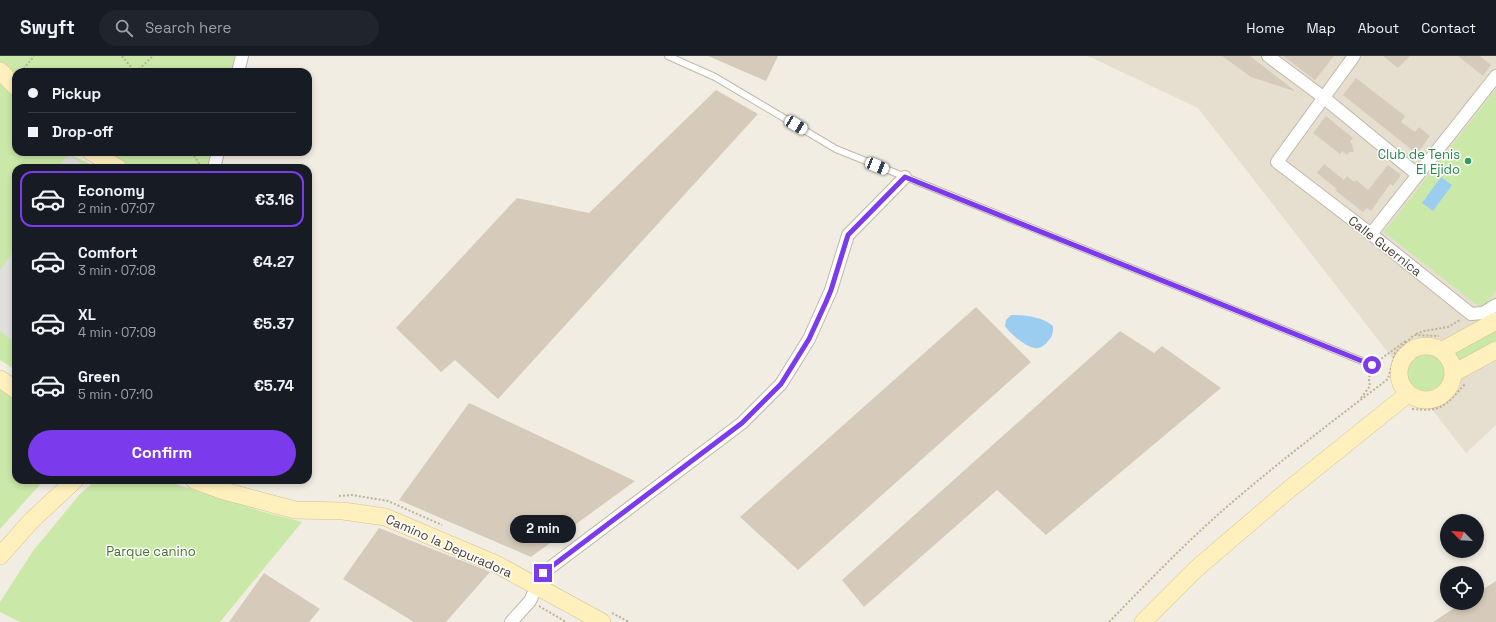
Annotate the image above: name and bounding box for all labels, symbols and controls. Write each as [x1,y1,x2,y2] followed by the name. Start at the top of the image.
[99,10,379,46] search box
[20,15,75,40] text: Swyft
[113,17,135,39] icon: search
[145,18,231,37] text: Search here
[1246,19,1284,37] text: Home
[1306,19,1336,37] text: Map
[1358,19,1399,37] text: About
[1421,19,1476,37] text: Contact
[52,84,101,103] text: Pickup
[783,114,809,136] car
[52,122,113,141] text: Drop-off
[1378,146,1460,178] place label: Club de Tenis El Ejido
[864,156,890,176] car
[1463,156,1473,166] marker: Club de Tenis El Ejido
[30,181,66,217] icon: car
[78,181,145,200] text: Economy
[255,190,294,209] text: €3.16
[78,200,155,217] text: 2 min · 07:07
[1345,212,1426,280] street label: Calle Guernica
[30,243,66,279] icon: car
[78,243,138,262] text: Comfort
[253,252,294,271] text: €4.27
[78,262,156,279] text: 3 min · 07:08
[30,305,66,341] icon: car
[78,305,96,324] text: XL
[253,314,294,333] text: €5.37
[78,324,156,341] text: 4 min · 07:09
[1363,356,1381,374] route start
[30,367,66,403] icon: car
[78,367,120,386] text: Green
[254,376,294,395] text: €5.74
[78,386,153,403] text: 5 min · 07:10
[28,430,296,476] button: Confirm
[383,510,515,582] street label: Camino la Depuradora
[1440,514,1484,558] north arrow
[1440,514,1484,610] map controls
[510,515,576,543] callout: 2 min
[526,520,560,537] text: 2 min
[106,543,196,560] park label: Parque canino
[534,564,552,582] route end
[1440,566,1484,610] button: locate

